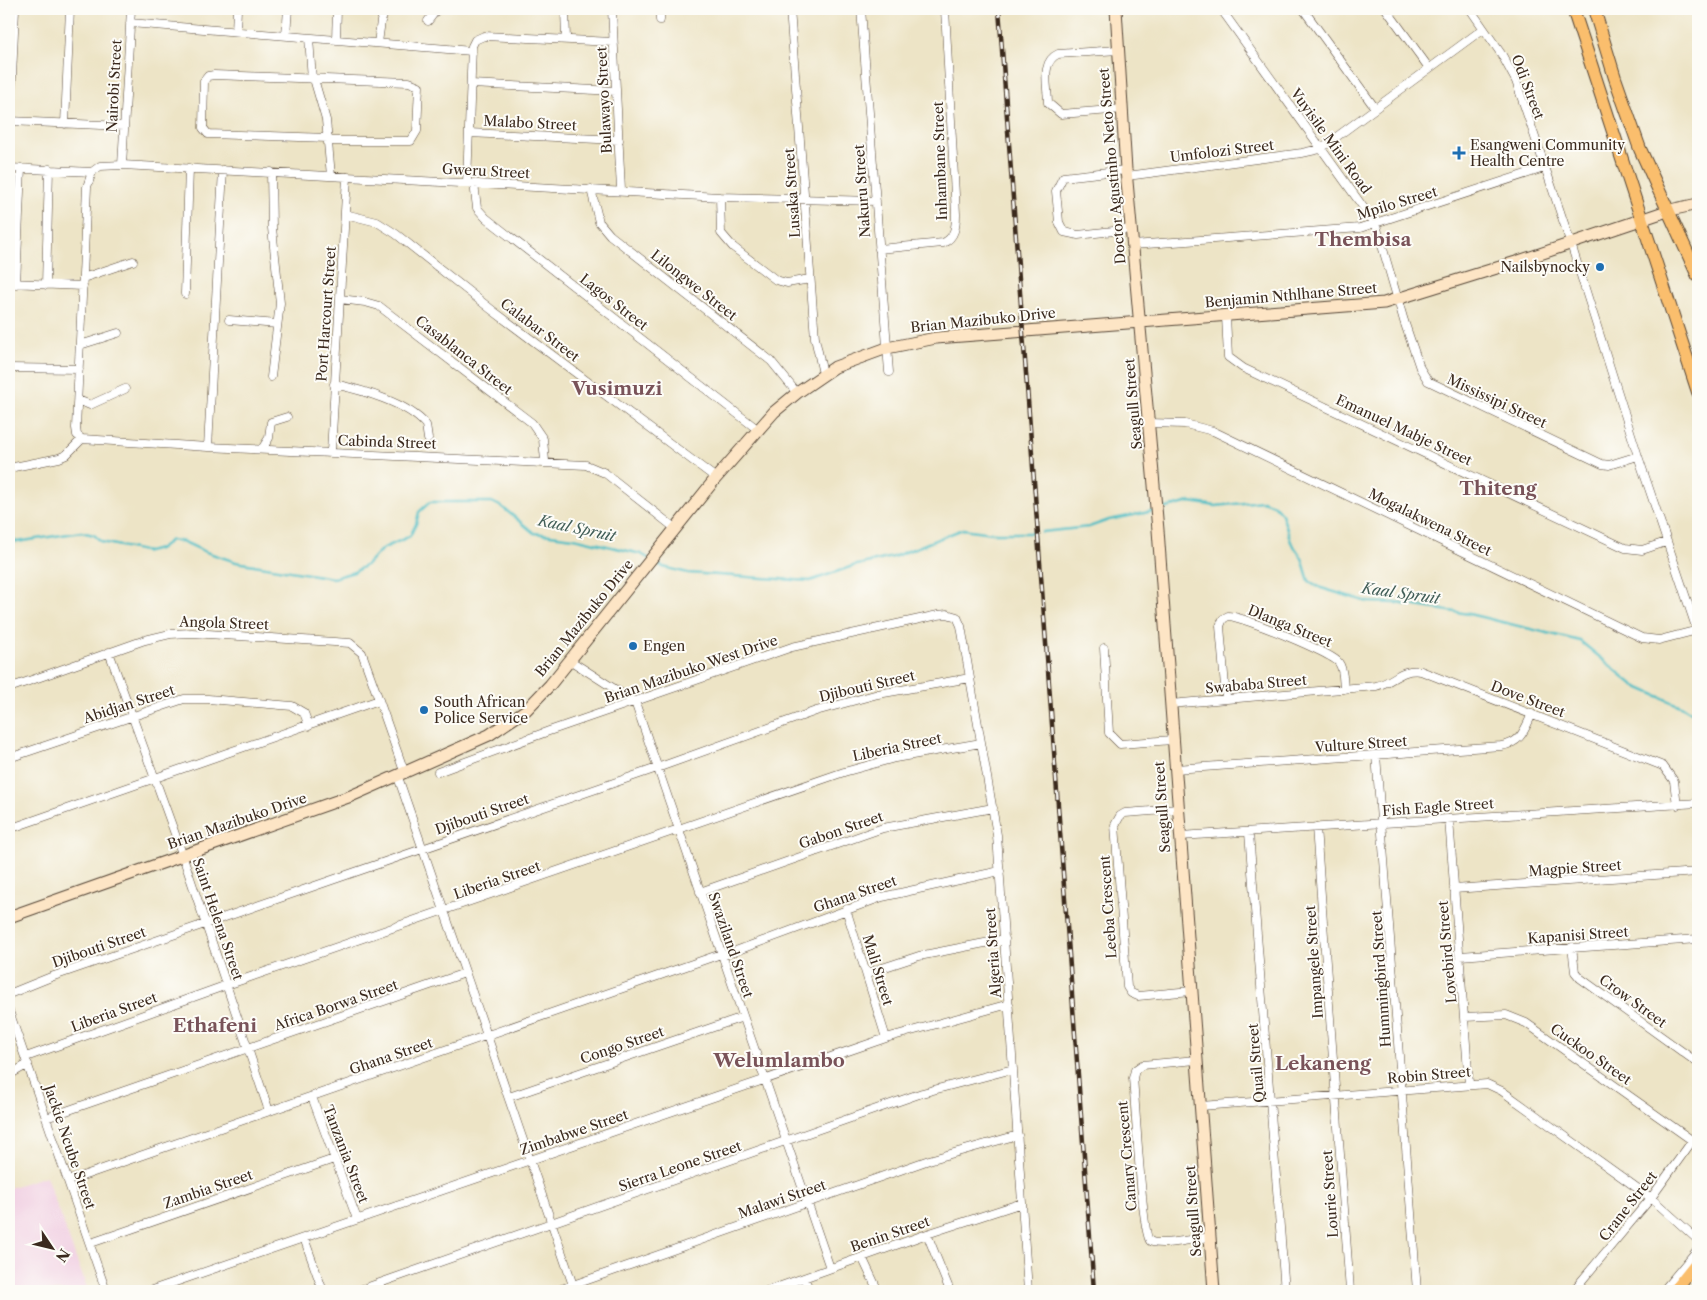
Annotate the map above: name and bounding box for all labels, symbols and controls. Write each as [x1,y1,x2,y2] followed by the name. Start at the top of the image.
[103,39,125,133] street label: Nairobi Street
[592,46,616,154] street label: Bulawayo Street
[1507,52,1549,122] street label: Odi Street
[1094,67,1130,265] street label: Doctor Agustinho Neto Street
[1286,84,1376,198] street label: Vuyisile Mini Road
[929,101,951,221] street label: Inhambane Street
[483,112,577,134] street label: Malabo Street
[1169,136,1275,166] street label: Umfolozi Street
[1470,136,1625,170] place label: Esangweni Community Health Centre
[850,144,874,238] street label: Nakuru Street
[1452,146,1466,160] marker: Esangweni Community Health Centre
[780,148,804,238] street label: Lusaka Street
[441,160,531,182] street label: Gweru Street
[1355,182,1439,224] street label: Mpilo Street
[1315,228,1412,251] district label: Thembisa
[312,246,340,382] street label: Port Harcourt Street
[647,246,741,324] street label: Lilongwe Street
[1501,258,1590,276] place label: Nailsbynocky
[1594,261,1606,273] marker: Nailsbynocky
[576,270,652,334] street label: Lagos Street
[1204,278,1378,311] street label: Benjamin Nthlhane Street
[497,294,583,366] street label: Calabar Street
[909,303,1057,337] street label: Brian Mazibuko Drive
[412,311,516,399] street label: Casablanca Street
[1120,358,1146,450] street label: Seagull Street
[1444,370,1550,432] street label: Mississipi Street
[571,377,663,400] district label: Vusimuzi
[1333,391,1475,470] street label: Emanuel Mabje Street
[337,431,437,453] street label: Cabinda Street
[1459,477,1538,500] district label: Thiteng
[1365,484,1495,560] street label: Mogalakwena Street
[536,510,618,546] water label: Kaal Spruit
[531,555,637,680] street label: Brian Mazibuko Drive
[1360,578,1442,608] water label: Kaal Spruit
[1245,601,1335,651] street label: Dlanga Street
[178,612,269,634] street label: Angola Street
[602,631,780,707] street label: Brian Mazibuko West Drive
[643,637,686,655] place label: Engen
[627,640,639,652] marker: Engen
[817,666,917,706] street label: Djibouti Street
[1205,671,1308,697] street label: Swababa Street
[1488,677,1568,721] street label: Dove Street
[80,681,177,728] street label: Abidjan Street
[434,693,528,727] place label: South African Police Service
[418,704,430,716] marker: South African Police Service
[851,729,943,765] street label: Liberia Street
[1313,732,1408,756] street label: Vulture Street
[1150,761,1174,853] street label: Seagull Street
[165,789,309,853] street label: Brian Mazibuko Drive
[433,790,531,838] street label: Djibouti Street
[1382,794,1494,820] street label: Fish Eagle Street
[797,807,886,853] street label: Gabon Street
[189,855,247,983] street label: Saint Helena Street
[1095,855,1121,959] street label: Leeba Crescent
[1528,856,1622,880] street label: Magpie Street
[451,857,543,903] street label: Liberia Street
[811,871,899,917] street label: Ghana Street
[704,890,758,1000] street label: Swaziland Street
[1434,900,1460,1004] street label: Lovebird Street
[1301,905,1327,1019] street label: Impangele Street
[981,907,1005,1000] street label: Algeria Street
[1367,910,1395,1048] street label: Hummingbird Street
[1527,922,1629,948] street label: Kapanisi Street
[50,923,148,971] street label: Djibouti Street
[859,932,897,1008] street label: Mali Street
[1596,970,1670,1032] street label: Crow Street
[271,975,400,1035] street label: Africa Borwa Street
[68,988,160,1036] street label: Liberia Street
[173,1014,257,1037] district label: Ethafeni
[1547,1019,1635,1089] street label: Cuckoo Street
[578,1022,666,1068] street label: Congo Street
[1244,1023,1268,1103] street label: Quail Street
[347,1033,435,1079] street label: Ghana Street
[712,1049,845,1072] district label: Welumlambo
[1275,1052,1372,1075] district label: Lekaneng
[1387,1062,1471,1088] street label: Robin Street
[40,1081,100,1212] street label: Jackie Ncube Street
[1113,1100,1141,1212] street label: Canary Crescent
[319,1102,373,1206] street label: Tanzania Street
[518,1105,630,1159] street label: Zimbabwe Street
[616,1137,744,1195] street label: Sierra Leone Street
[1318,1150,1342,1238] street label: Lourie Street
[161,1165,255,1213] street label: Zambia Street
[1181,1165,1205,1257] street label: Seagull Street
[1595,1167,1661,1245] street label: Crane Street
[736,1176,828,1222] street label: Malawi Street
[848,1212,932,1256] street label: Benin Street
[28,1222,78,1272] north arrow
[52,1245,74,1266] text: N

